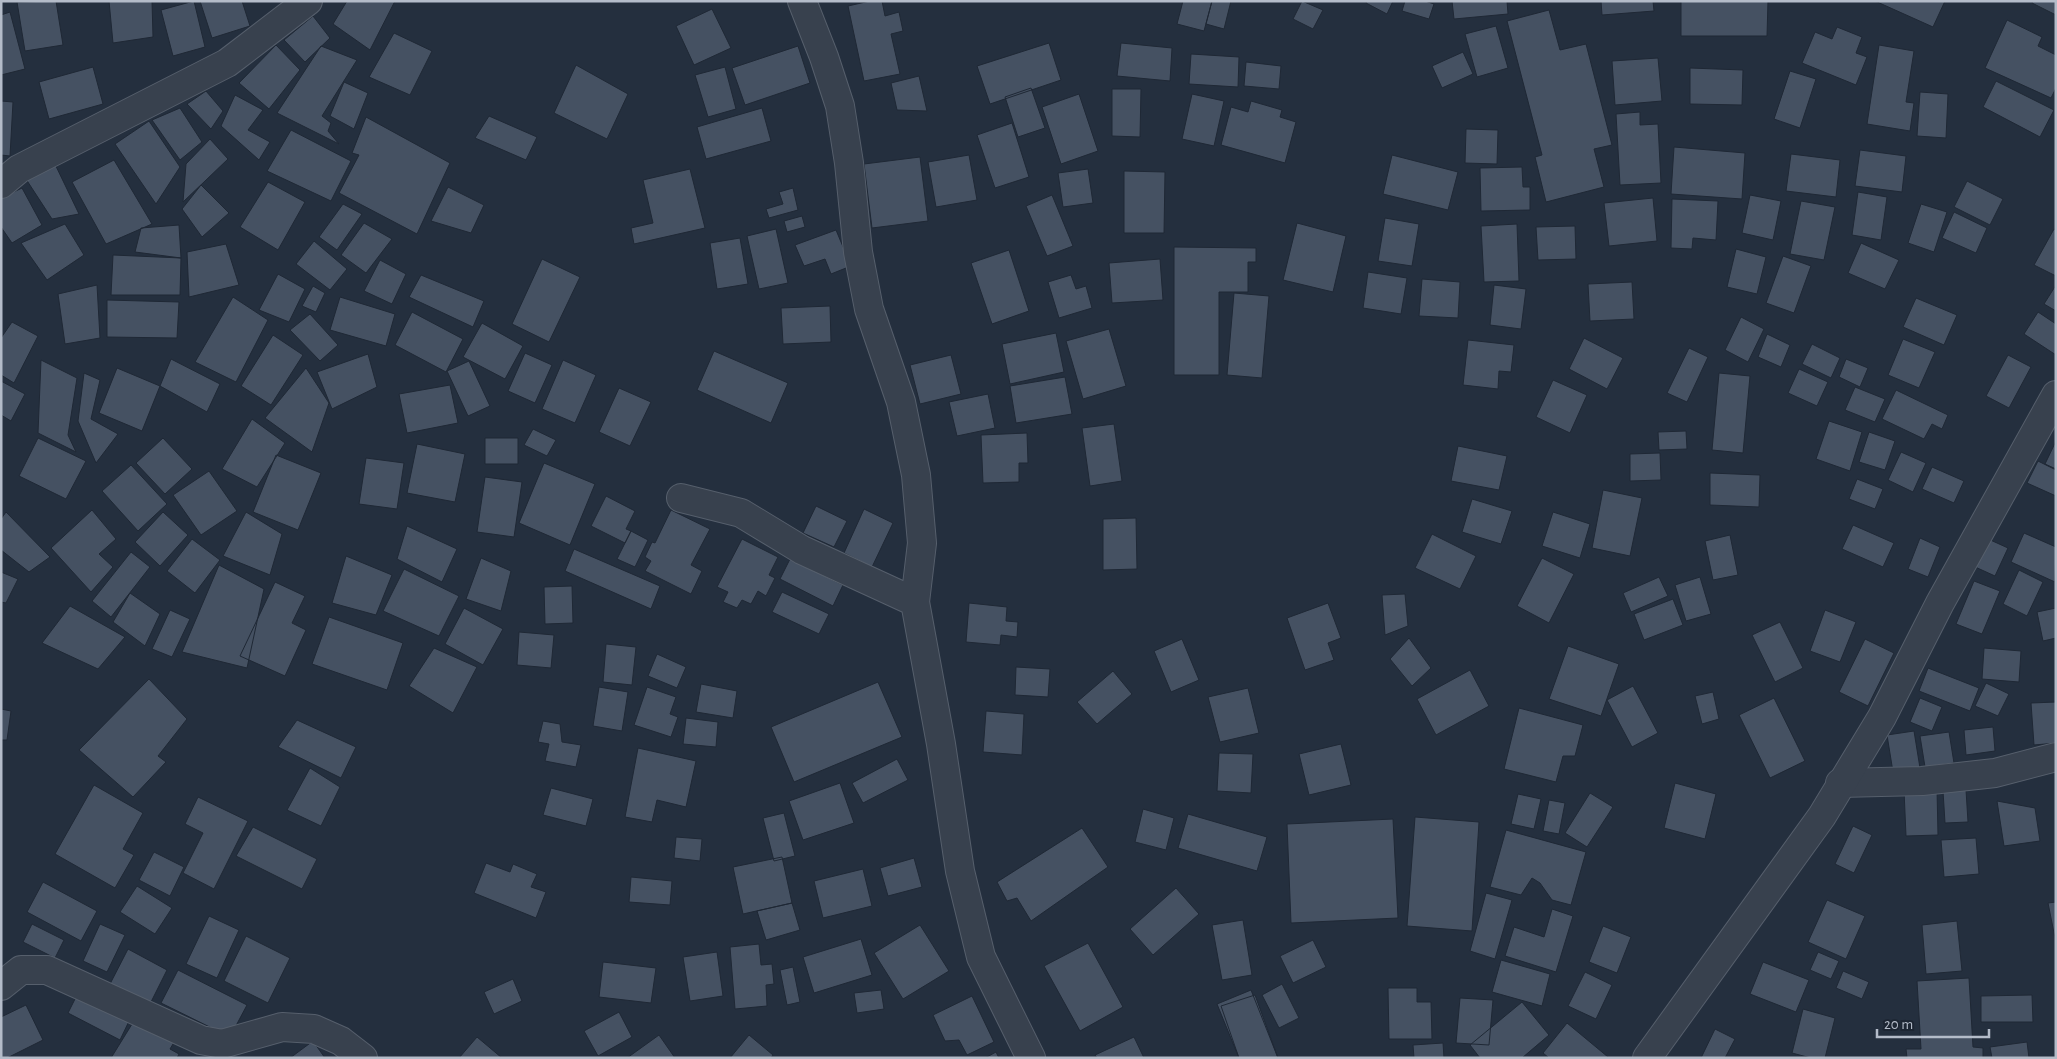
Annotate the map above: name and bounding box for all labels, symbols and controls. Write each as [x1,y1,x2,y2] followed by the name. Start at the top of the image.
[1877,1006,1990,1038] scale bar
[1884,1017,1913,1032] text: 20 m

